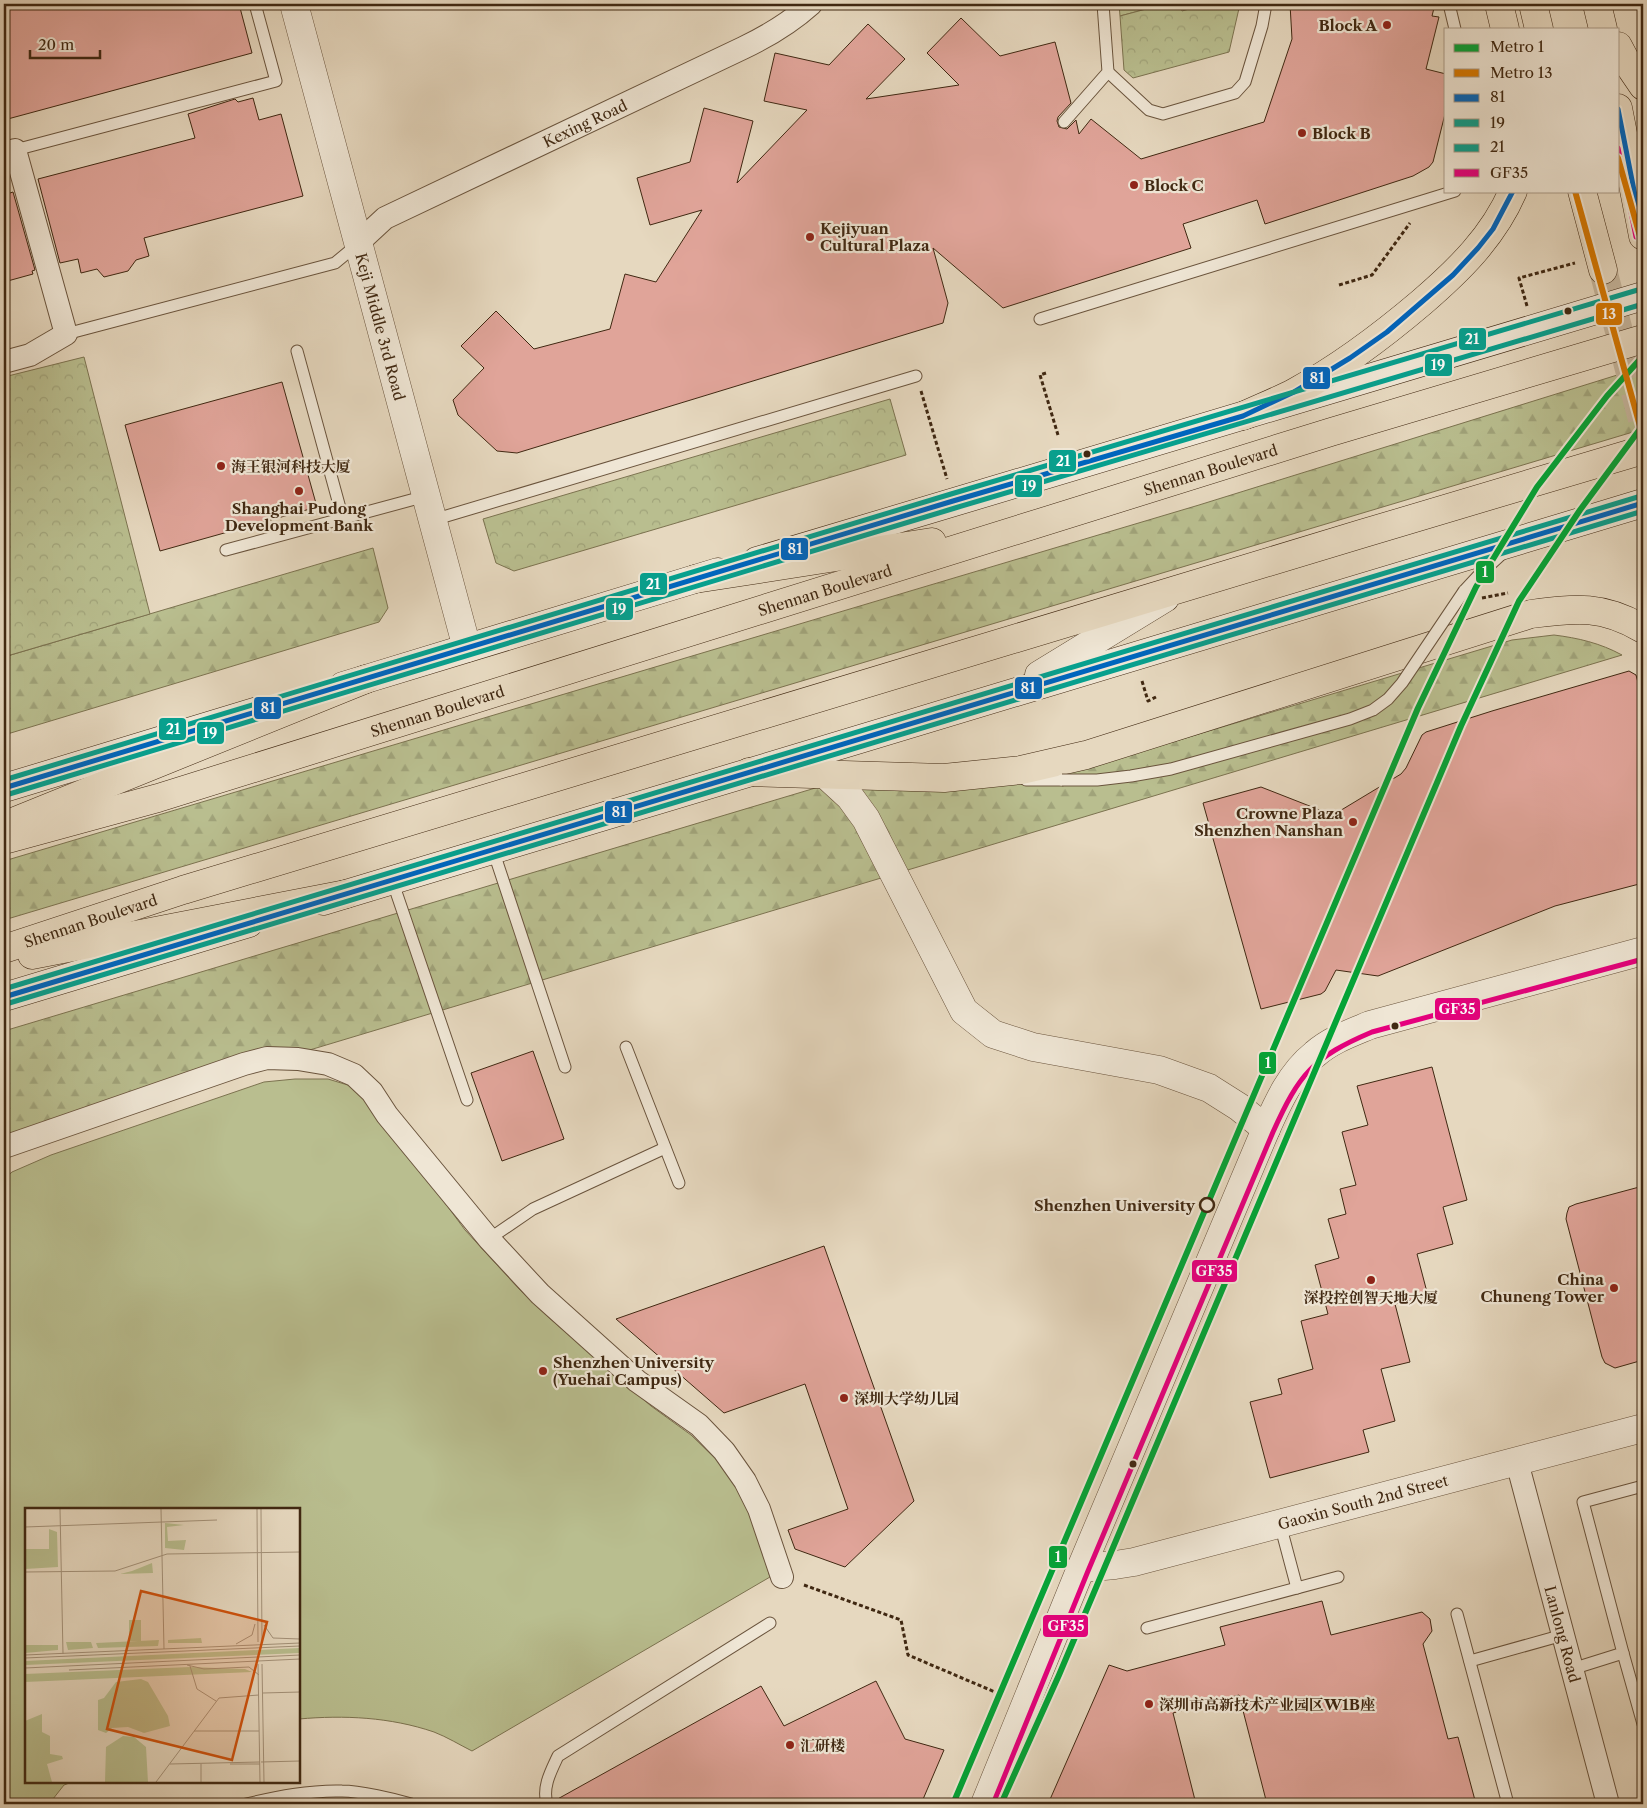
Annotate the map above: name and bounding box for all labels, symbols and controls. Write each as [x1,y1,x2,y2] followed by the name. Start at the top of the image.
[1318,16,1377,35] place label: Block A
[1381,19,1393,31] marker: Block A
[30,28,100,60] scale bar
[1444,28,1620,192] legend
[38,35,74,54] text: 20 m
[1490,37,1545,56] text: Metro 1
[1490,63,1552,82] text: Metro 13
[1490,87,1506,106] text: 81
[540,95,630,151] street label: Kexing Road
[1490,113,1505,132] text: 19
[1312,124,1371,143] place label: Block B
[1296,127,1308,139] marker: Block B
[1490,137,1506,156] text: 21
[1490,163,1528,182] text: GF35
[1144,176,1204,195] place label: Block C
[1128,179,1140,191] marker: Block C
[820,219,930,255] place label: Kejiyuan Cultural Plaza
[804,231,816,243] marker: Kejiyuan Cultural Plaza
[352,251,410,402] street label: Keji Middle 3rd Road
[1595,302,1623,326] line badge: 13
[1602,305,1616,323] text: 13
[1563,306,1573,316] unlabelled marker
[1458,327,1487,351] line badge: 21
[1465,330,1480,348] text: 21
[1424,353,1453,377] line badge: 19
[1431,356,1445,374] text: 19
[1302,366,1331,390] line badge: 81
[1310,369,1325,387] text: 81
[1141,440,1280,499] street label: Shennan Boulevard
[1048,449,1077,473] line badge: 21
[1082,449,1092,459] unlabelled marker
[1056,452,1071,470] text: 21
[231,457,351,476] place label: 海王银河科技大厦
[215,460,227,472] marker: 海王银河科技大厦
[1014,474,1043,498] line badge: 19
[1022,477,1036,495] text: 19
[293,485,305,497] marker: Shanghai Pudong Development Bank
[225,499,374,535] place label: Shanghai Pudong Development Bank
[780,537,809,561] line badge: 81
[788,540,803,558] text: 81
[755,560,894,620] street label: Shennan Boulevard
[1475,560,1495,584] line badge: 1
[1482,563,1489,581] text: 1
[639,572,668,596] line badge: 21
[646,575,661,593] text: 21
[605,597,634,621] line badge: 19
[612,600,626,618] text: 19
[1014,676,1043,700] line badge: 81
[1021,679,1036,697] text: 81
[368,681,506,741] street label: Shennan Boulevard
[253,696,282,720] line badge: 81
[261,699,276,717] text: 81
[158,717,187,741] line badge: 21
[166,720,181,738] text: 21
[196,721,225,745] line badge: 19
[203,724,217,742] text: 19
[604,800,633,824] line badge: 81
[612,803,627,821] text: 81
[1194,804,1344,840] place label: Crowne Plaza Shenzhen Nanshan
[1347,816,1359,828] marker: Crowne Plaza Shenzhen Nanshan
[21,890,160,951] street label: Shennan Boulevard
[1434,997,1481,1021] line badge: GF35
[1439,1000,1476,1018] text: GF35
[1390,1021,1400,1031] unlabelled marker
[1258,1051,1277,1075] line badge: 1
[1265,1054,1272,1072] text: 1
[1034,1196,1196,1215] place label: Shenzhen University
[1199,1197,1215,1213] marker: Shenzhen University
[1191,1259,1238,1283] line badge: GF35
[1196,1262,1233,1280] text: GF35
[1481,1270,1605,1306] place label: China Chuneng Tower
[1365,1274,1377,1286] marker: 深投控创智天地大厦
[1608,1282,1620,1294] marker: China Chuneng Tower
[1303,1288,1439,1307] place label: 深投控创智天地大厦
[553,1353,715,1389] place label: Shenzhen University (Yuehai Campus)
[537,1365,549,1377] marker: Shenzhen University (Yuehai Campus)
[854,1389,959,1408] place label: 深圳大学幼儿园
[838,1392,850,1404] marker: 深圳大学幼儿园
[1128,1459,1138,1469] unlabelled marker
[1276,1470,1451,1533] street label: Gaoxin South 2nd Street
[25,1508,300,1783] inset map
[1048,1545,1068,1569] line badge: 1
[1055,1548,1062,1566] text: 1
[1541,1584,1585,1684] street label: Lanlong Road
[1042,1614,1089,1638] line badge: GF35
[1048,1617,1085,1635] text: GF35
[1159,1695,1375,1714] place label: 深圳市高新技术产业园区W1B座
[1143,1698,1155,1710] marker: 深圳市高新技术产业园区W1B座
[800,1736,845,1755] place label: 汇研楼
[784,1739,796,1751] marker: 汇研楼

